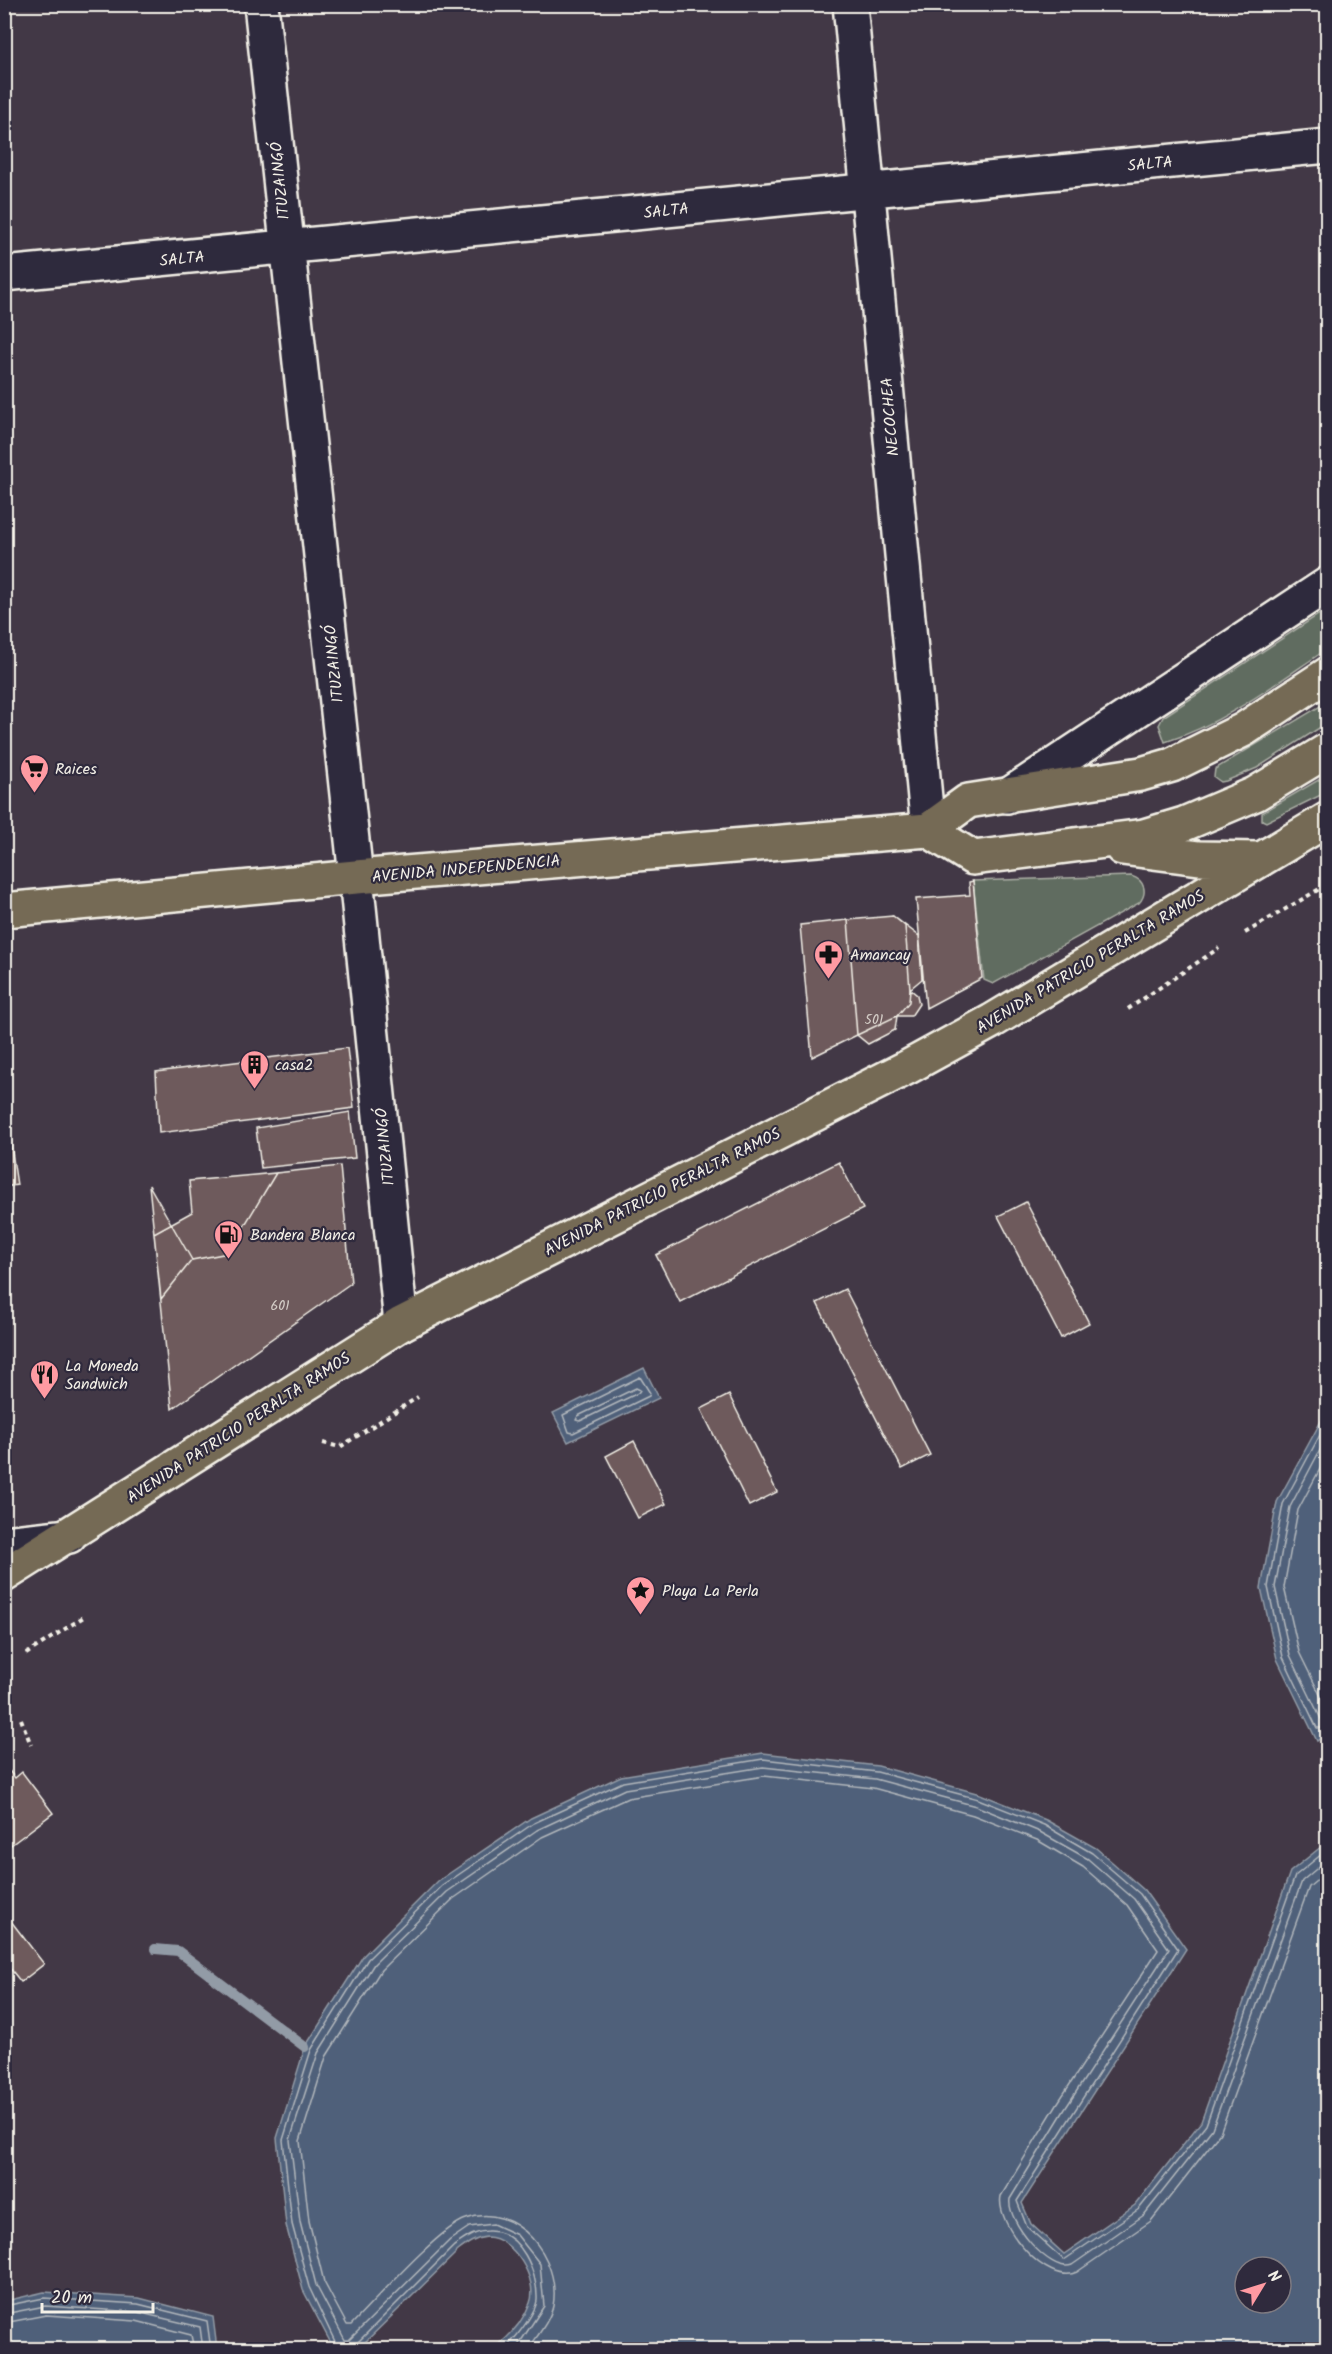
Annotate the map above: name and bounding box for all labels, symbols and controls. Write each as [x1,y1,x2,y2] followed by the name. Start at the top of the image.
[264,140,297,221] street label: ITUZAINGÓ
[1127,150,1174,179] street label: SALTA
[642,197,690,226] street label: SALTA
[159,245,206,274] street label: SALTA
[875,376,906,457] street label: NECOCHEA
[318,623,351,704] street label: ITUZAINGÓ
[18,752,50,794] supermarket icon: Raices
[55,757,97,782] place label: Raices
[371,849,562,890] street label: AVENIDA INDEPENDENCIA
[972,884,1210,1041] street label: AVENIDA PATRICIO PERALTA RAMOS
[813,938,845,980] pharmacy icon: Amancay
[850,943,911,968] place label: Amancay
[865,1009,883,1031] house number: 501
[238,1048,270,1090] building icon: casa2
[275,1053,313,1078] place label: casa2
[369,1106,402,1187] street label: ITUZAINGÓ
[540,1121,786,1263] street label: AVENIDA PATRICIO PERALTA RAMOS
[213,1218,245,1260] fuel station icon: Bandera Blanca
[250,1223,355,1248] place label: Bandera Blanca
[270,1295,290,1317] house number: 601
[122,1346,356,1510] street label: AVENIDA PATRICIO PERALTA RAMOS
[65,1354,139,1397] place label: La Moneda Sandwich
[28,1358,60,1400] restaurant icon: La Moneda Sandwich
[625,1574,657,1616] place icon: Playa La Perla
[662,1579,759,1604] place label: Playa La Perla
[1233,2255,1293,2315] north arrow
[1261,2265,1287,2288] text: N
[42,2276,153,2314] scale bar
[51,2284,92,2313] text: 20 m

